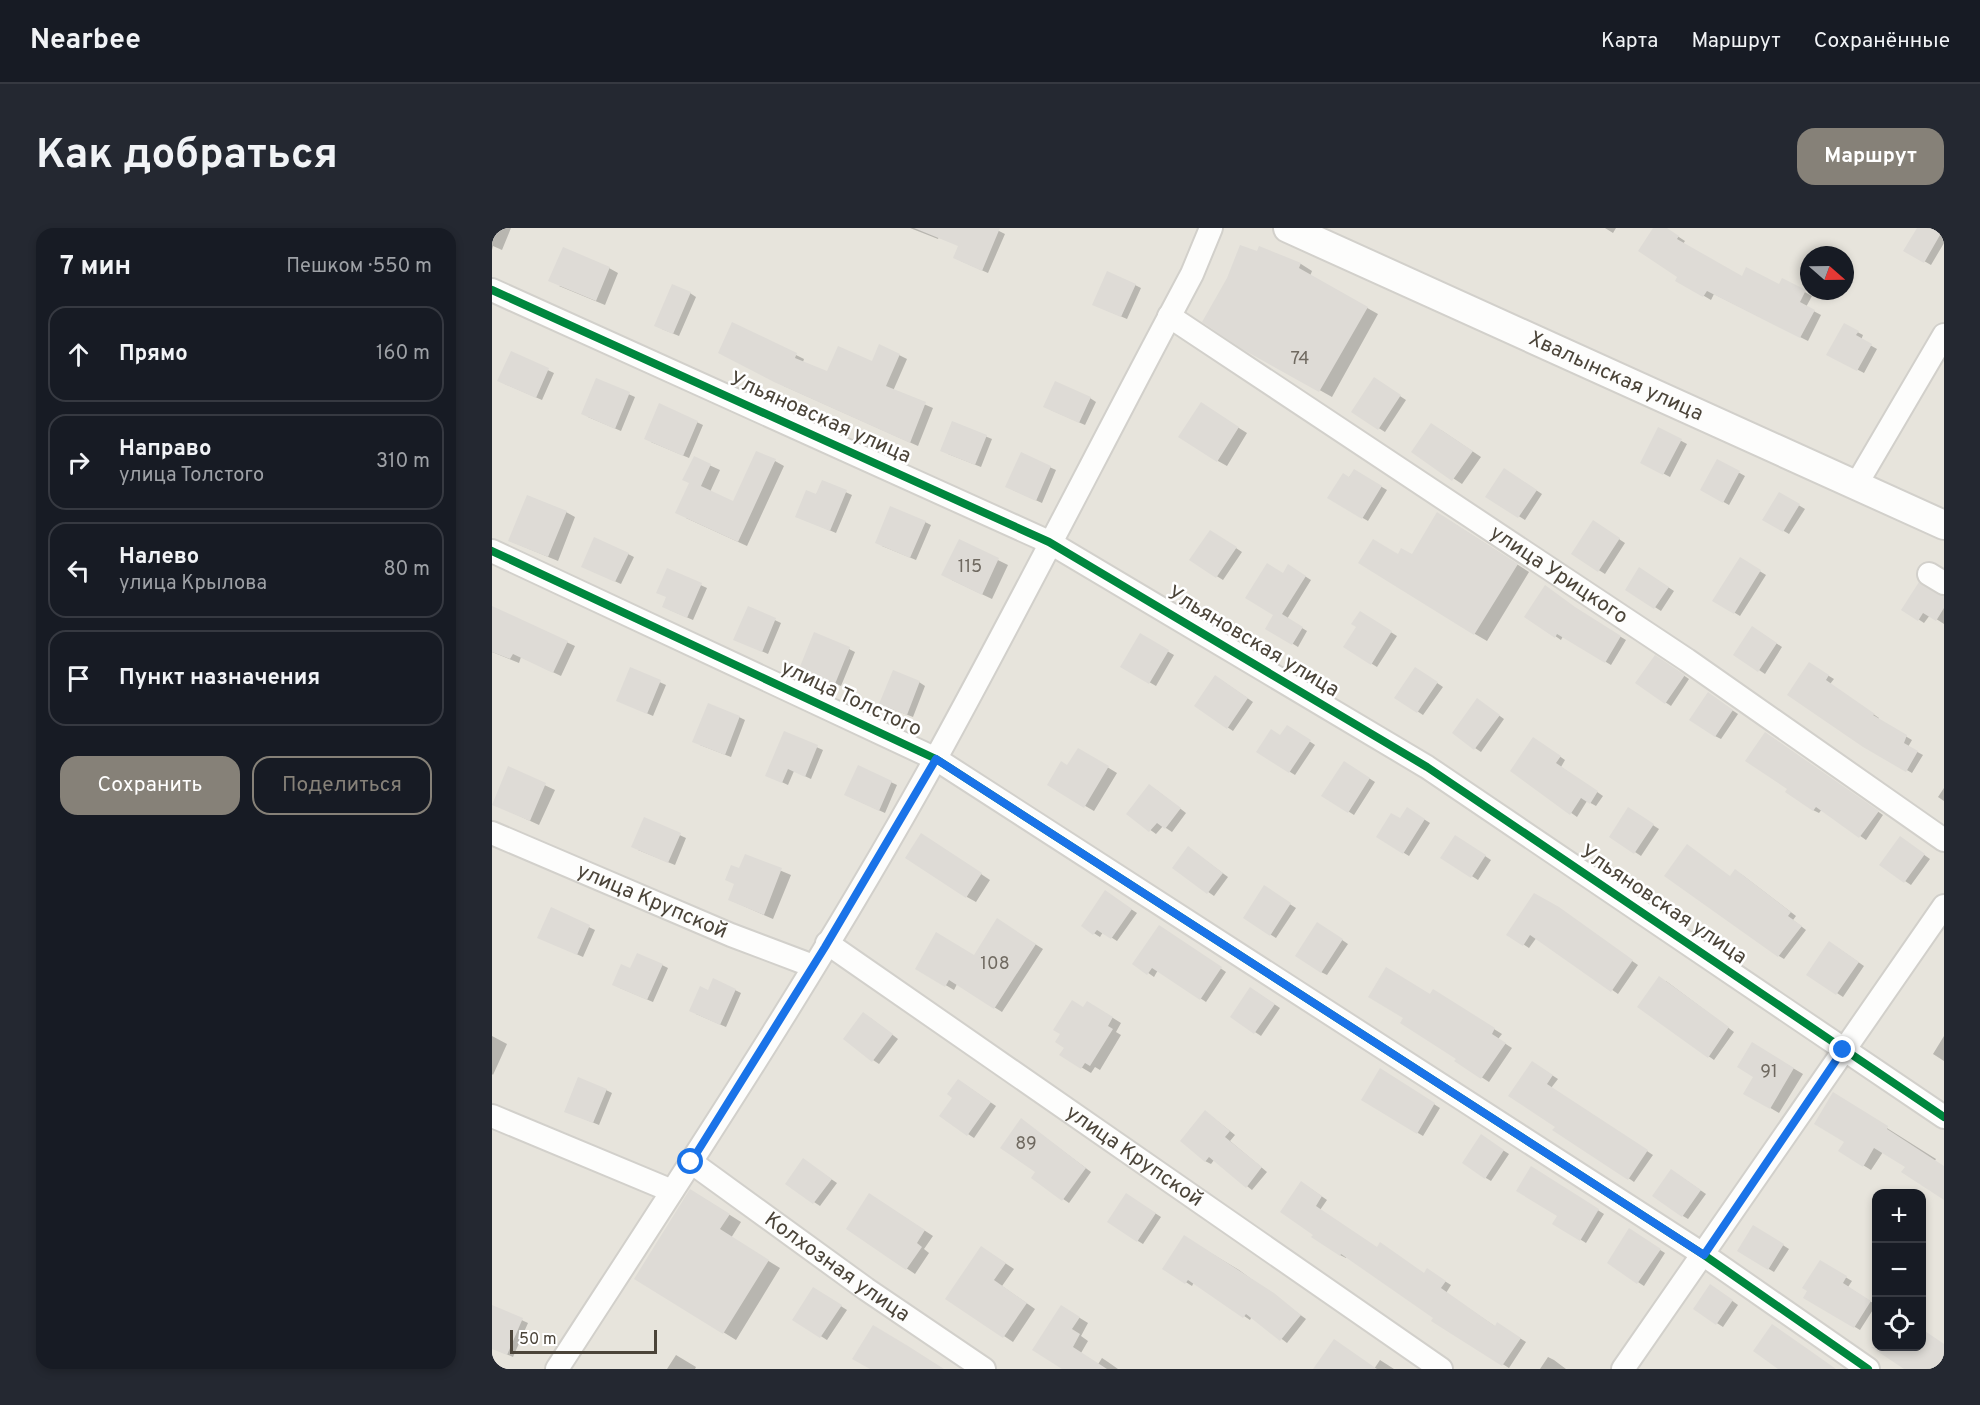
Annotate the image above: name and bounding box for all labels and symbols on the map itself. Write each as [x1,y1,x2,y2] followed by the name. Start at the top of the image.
[1800,246,1854,300] north arrow
[1524,325,1708,428] street label: Хвалынская улица
[1291,348,1309,371] house number: 74
[725,366,915,470] street label: Ульяновская улица
[1485,519,1633,631] street label: улица Урицкого
[958,556,982,579] house number: 115
[1162,580,1344,704] street label: Ульяновская улица
[776,655,926,743] street label: улица Толстого
[1574,839,1752,971] street label: Ульяновская улица
[573,857,732,945] street label: улица Крупской
[980,953,1010,976] house number: 108
[1829,1036,1855,1062] route end
[1760,1061,1778,1084] house number: 91
[1060,1099,1208,1213] street label: улица Крупской
[1015,1133,1037,1156] house number: 89
[677,1148,703,1174] route start
[759,1206,915,1328] street label: Колхозная улица
[510,1327,657,1354] scale bar

